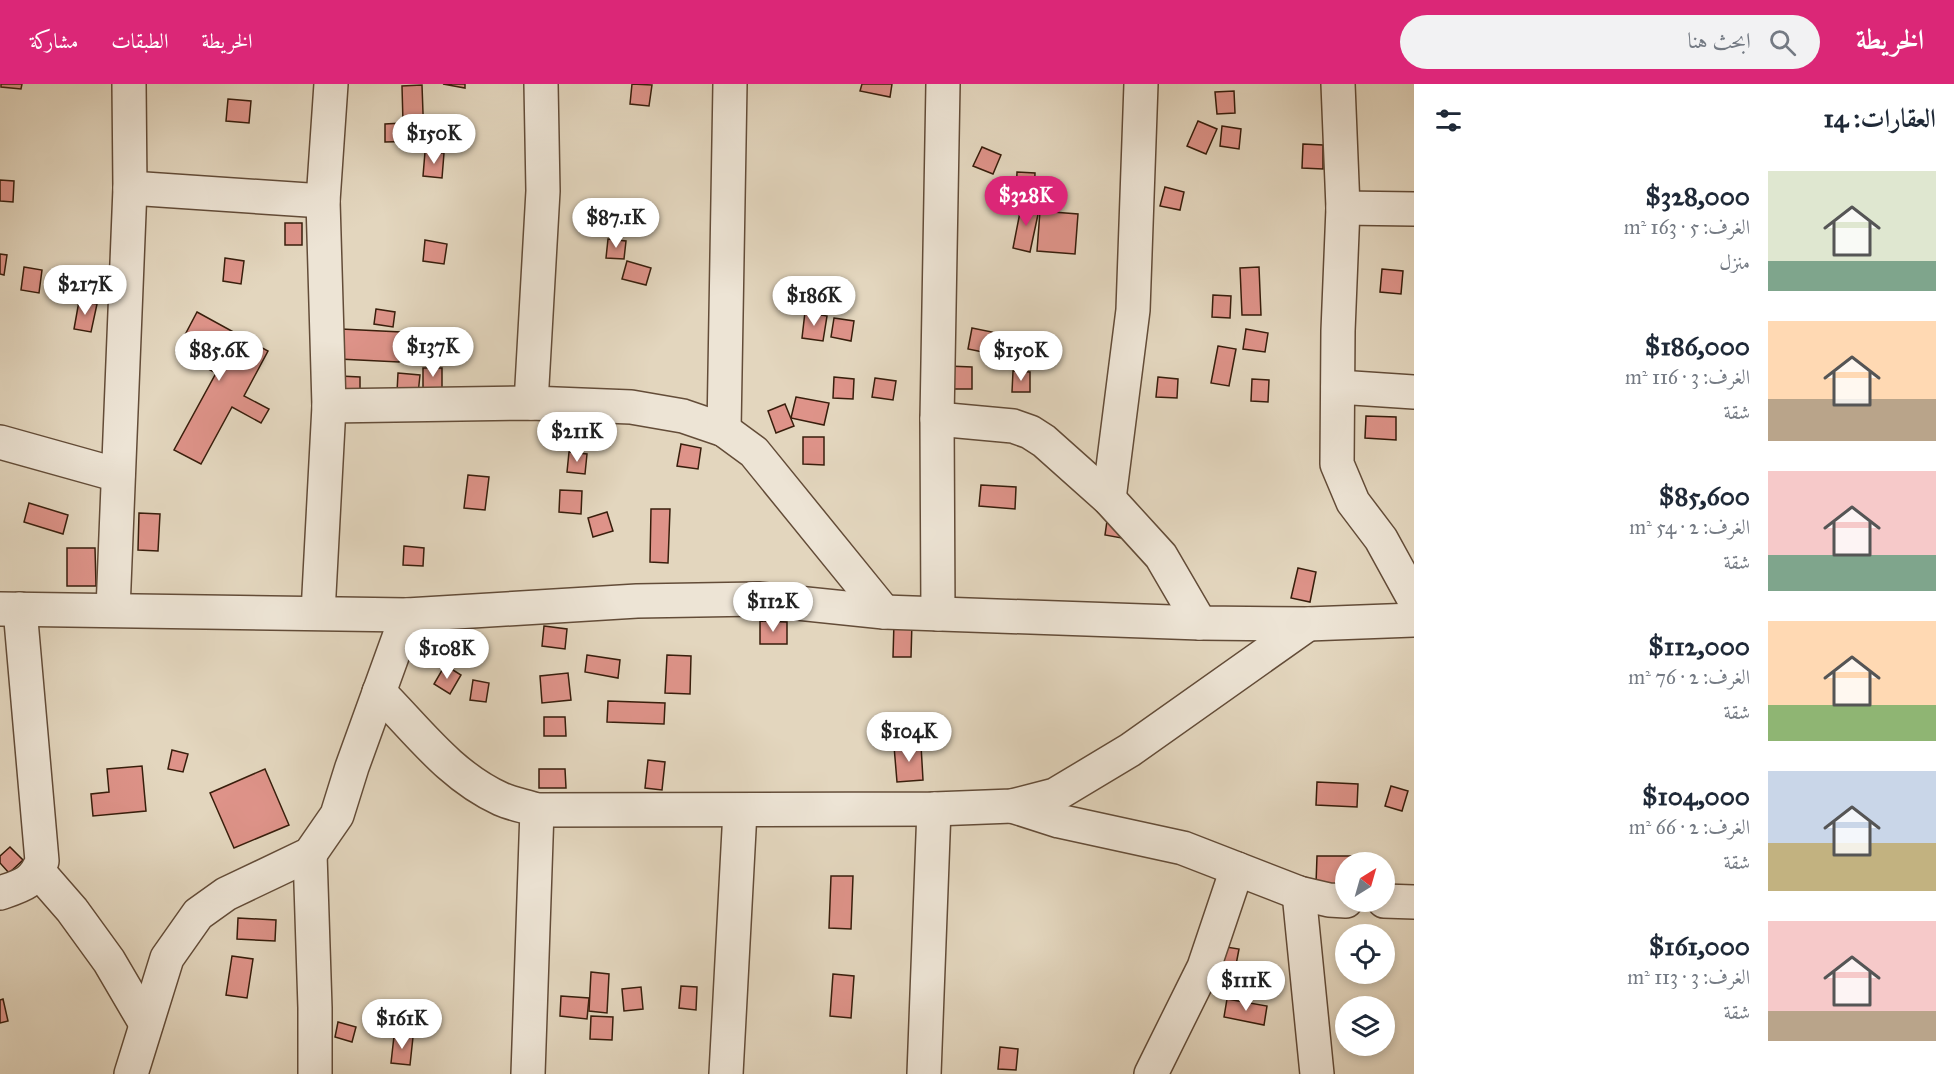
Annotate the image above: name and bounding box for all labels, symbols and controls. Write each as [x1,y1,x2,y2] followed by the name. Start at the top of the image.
[1400,15,1820,69] search box
[1856,22,1924,57] text: الخريطة
[1766,26,1799,59] icon: search
[1687,27,1751,54] text: ابحث هنا
[30,28,78,54] text: مشاركة
[111,28,168,54] text: الطبقات
[201,28,253,54] text: الخريطة
[1824,102,1936,134] text: العقارات: 14
[1432,104,1465,137] icon: filters
[392,114,476,165] pin: $150K
[407,121,461,145] text: $150K
[984,176,1068,227] pin: $328K
[1645,180,1750,212] text: $328,000
[999,183,1053,207] text: $328K
[1816,195,1888,267] icon: home
[567,198,665,249] pin: $87.1K
[586,205,646,229] text: $87.1K
[1624,215,1750,239] text: الغرف: 5 · 163 m²
[1719,250,1750,274] text: منزل
[43,265,127,316] pin: $217K
[58,272,112,296] text: $217K
[772,276,856,327] pin: $186K
[787,283,841,307] text: $186K
[391,327,475,378] pin: $137K
[1645,330,1750,362] text: $186,000
[170,331,268,382] pin: $85.6K
[979,331,1063,382] pin: $150K
[407,334,459,358] text: $137K
[189,338,249,362] text: $85.6K
[994,338,1048,362] text: $150K
[1816,345,1888,417] icon: home
[1625,365,1750,389] text: الغرف: 3 · 116 m²
[1724,400,1750,424] text: شقة
[535,412,619,463] pin: $211K
[551,419,603,443] text: $211K
[1659,480,1750,512] text: $85,600
[1816,495,1888,567] icon: home
[1629,515,1750,539] text: الغرف: 2 · 54 m²
[1724,550,1750,574] text: شقة
[731,582,815,633] pin: $112K
[747,589,799,613] text: $112K
[405,629,489,680] pin: $108K
[1648,630,1750,662] text: $112,000
[419,636,475,660] text: $108K
[1816,645,1888,717] icon: home
[1628,665,1750,689] text: الغرف: 2 · 76 m²
[1724,700,1750,724] text: شقة
[867,712,951,763] pin: $104K
[881,719,937,743] text: $104K
[1642,780,1750,812] text: $104,000
[1816,795,1888,867] icon: home
[1629,815,1750,839] text: الغرف: 2 · 66 m²
[1724,850,1750,874] text: شقة
[1335,852,1395,912] north arrow
[1335,852,1395,1056] map controls
[1335,924,1395,984] button: locate
[1649,930,1750,962] text: $161,000
[1816,945,1888,1017] icon: home
[1204,961,1288,1012] pin: $111K
[1627,965,1750,989] text: الغرف: 3 · 113 m²
[1221,968,1271,992] text: $111K
[1335,996,1395,1056] button: layers
[360,999,444,1050] pin: $161K
[1724,1000,1750,1024] text: شقة
[376,1006,428,1030] text: $161K

